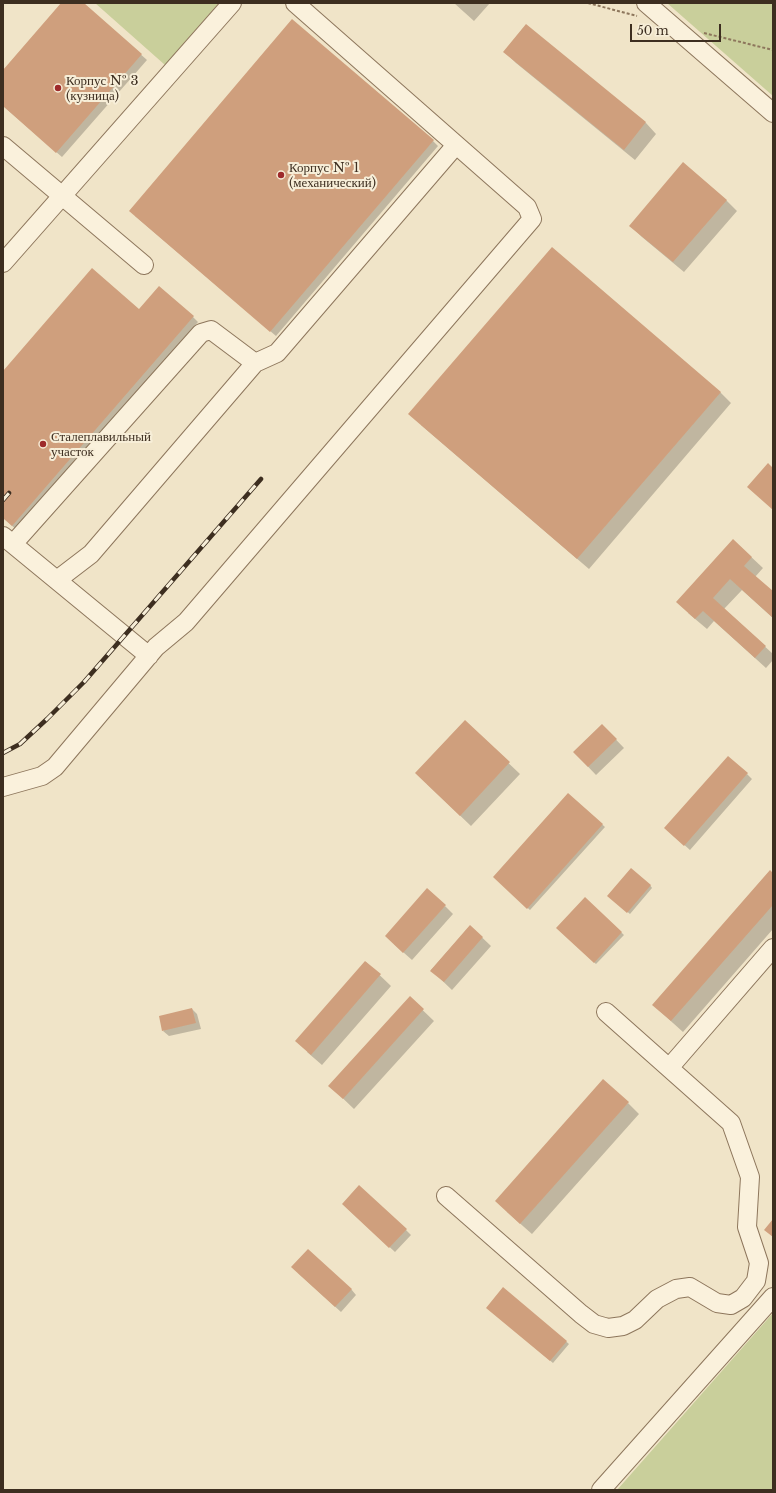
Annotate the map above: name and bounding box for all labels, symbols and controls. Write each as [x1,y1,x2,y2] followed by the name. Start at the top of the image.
[632,16,723,42] scale bar
[637,23,669,38] text: 50 m
[66,73,138,104] place label: Корпус № 3 (кузница)
[53,83,63,93] marker: Корпус № 3 (кузница)
[289,160,376,191] place label: Корпус № 1 (механический)
[276,170,286,180] marker: Корпус № 1 (механический)
[51,429,151,460] place label: Сталеплавильный участок
[38,439,48,449] marker: Сталеплавильный участок

